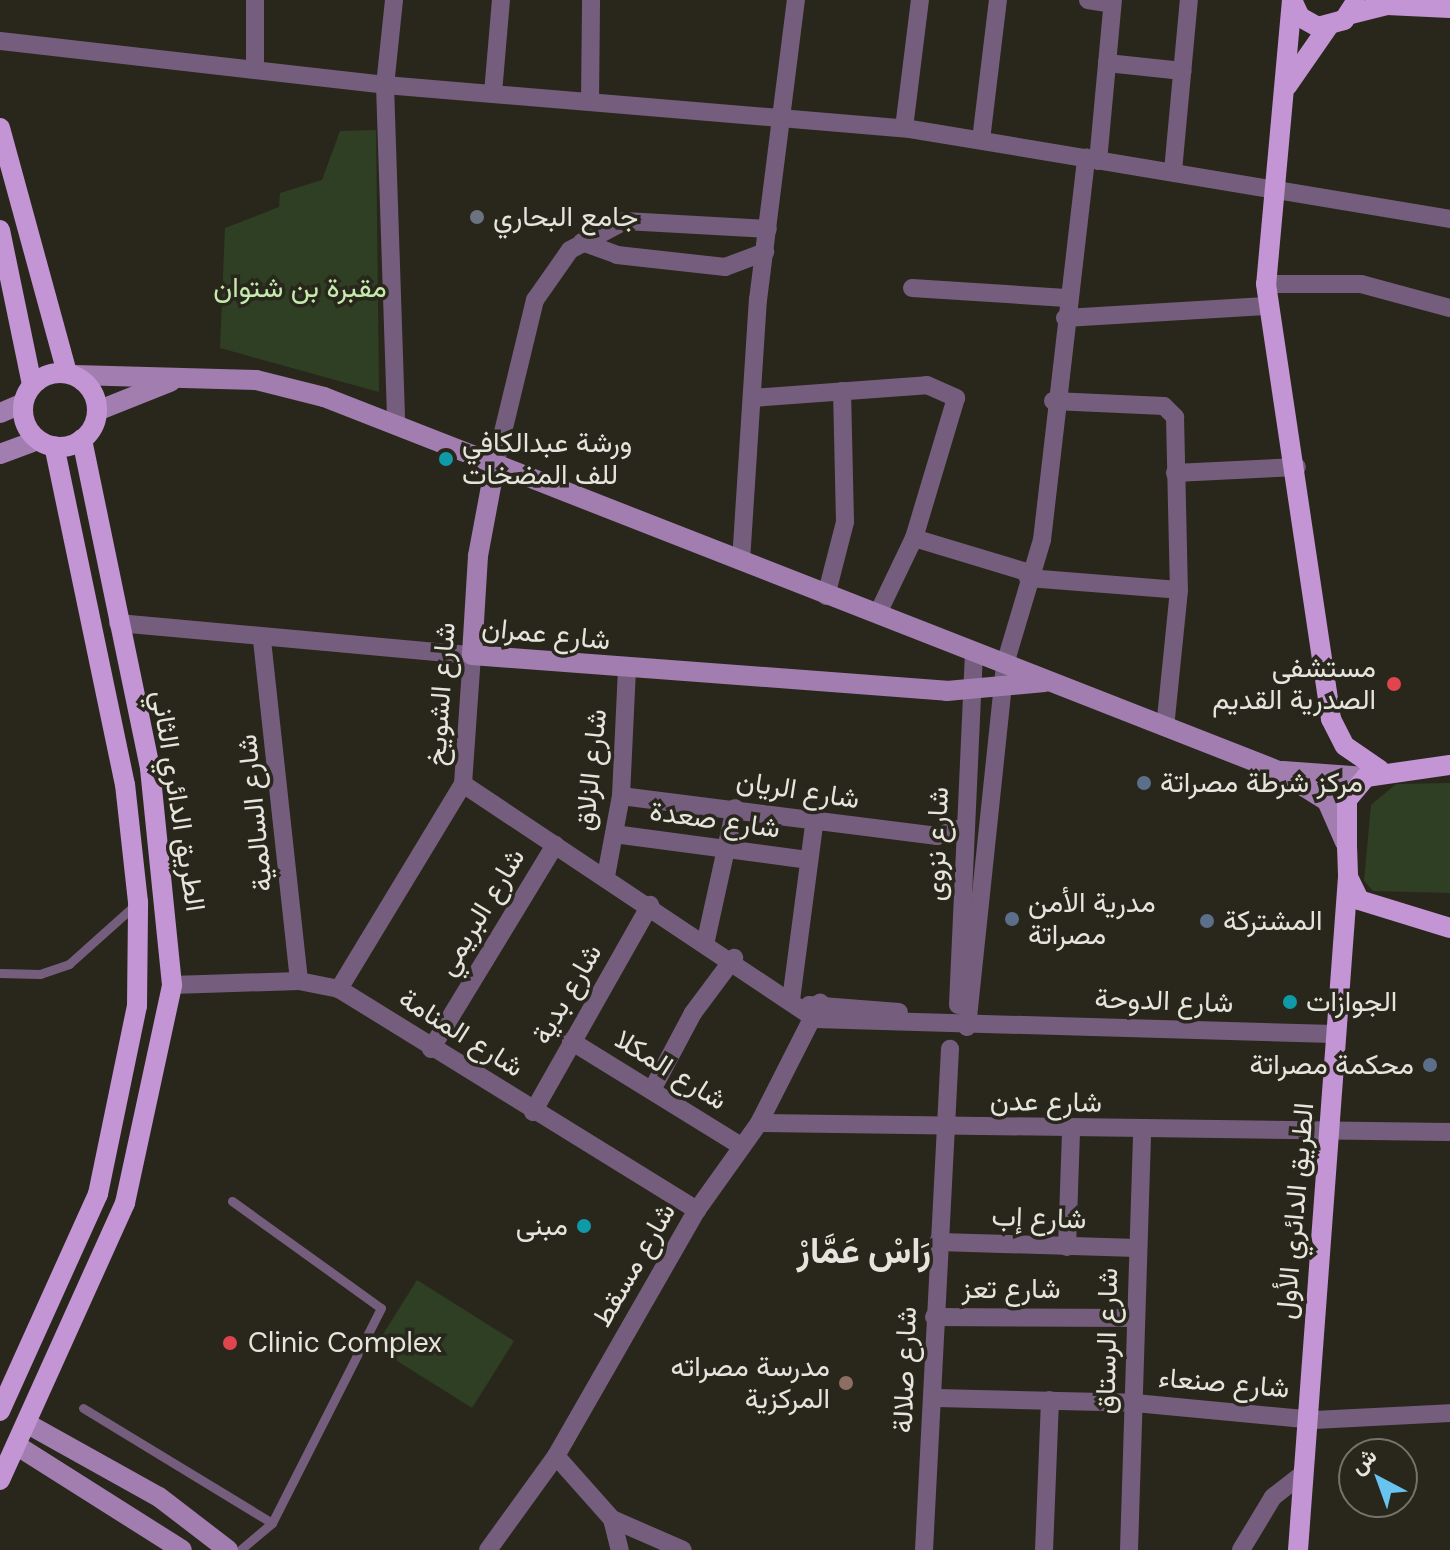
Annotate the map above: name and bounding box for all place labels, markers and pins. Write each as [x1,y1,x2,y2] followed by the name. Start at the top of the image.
[493,200,638,234] place label: جامع البحاري
[468,208,486,226] marker: جامع البحاري
[462,426,632,492] place label: ورشة عبدالكافي للف المضخات
[437,450,455,468] marker: ورشة عبدالكافي للف المضخات
[1212,651,1376,717] place label: مستشفى الصدرية القديم
[1383,673,1405,695] marker: مستشفى الصدرية القديم
[1160,766,1363,800] place label: مركز شرطة مصراتة
[1135,774,1153,792] marker: مركز شرطة مصراتة
[1028,886,1156,952] place label: مدرية الأمن مصراتة
[1223,904,1322,938] place label: المشتركة
[1003,910,1021,928] marker: مدرية الأمن مصراتة
[1198,912,1216,930] marker: المشتركة
[1306,985,1397,1019] place label: الجوازات
[1281,993,1299,1011] marker: الجوازات
[1249,1048,1414,1082] place label: محكمة مصراتة
[1421,1056,1439,1074] marker: محكمة مصراتة
[516,1209,568,1243] place label: مبنى
[575,1217,593,1235] marker: مبنى
[248,1326,442,1360] place label: Clinic Complex
[219,1332,241,1354] marker: Clinic Complex
[671,1350,830,1416] place label: مدرسة مصراته المركزية
[837,1374,855,1392] marker: مدرسة مصراته المركزية

